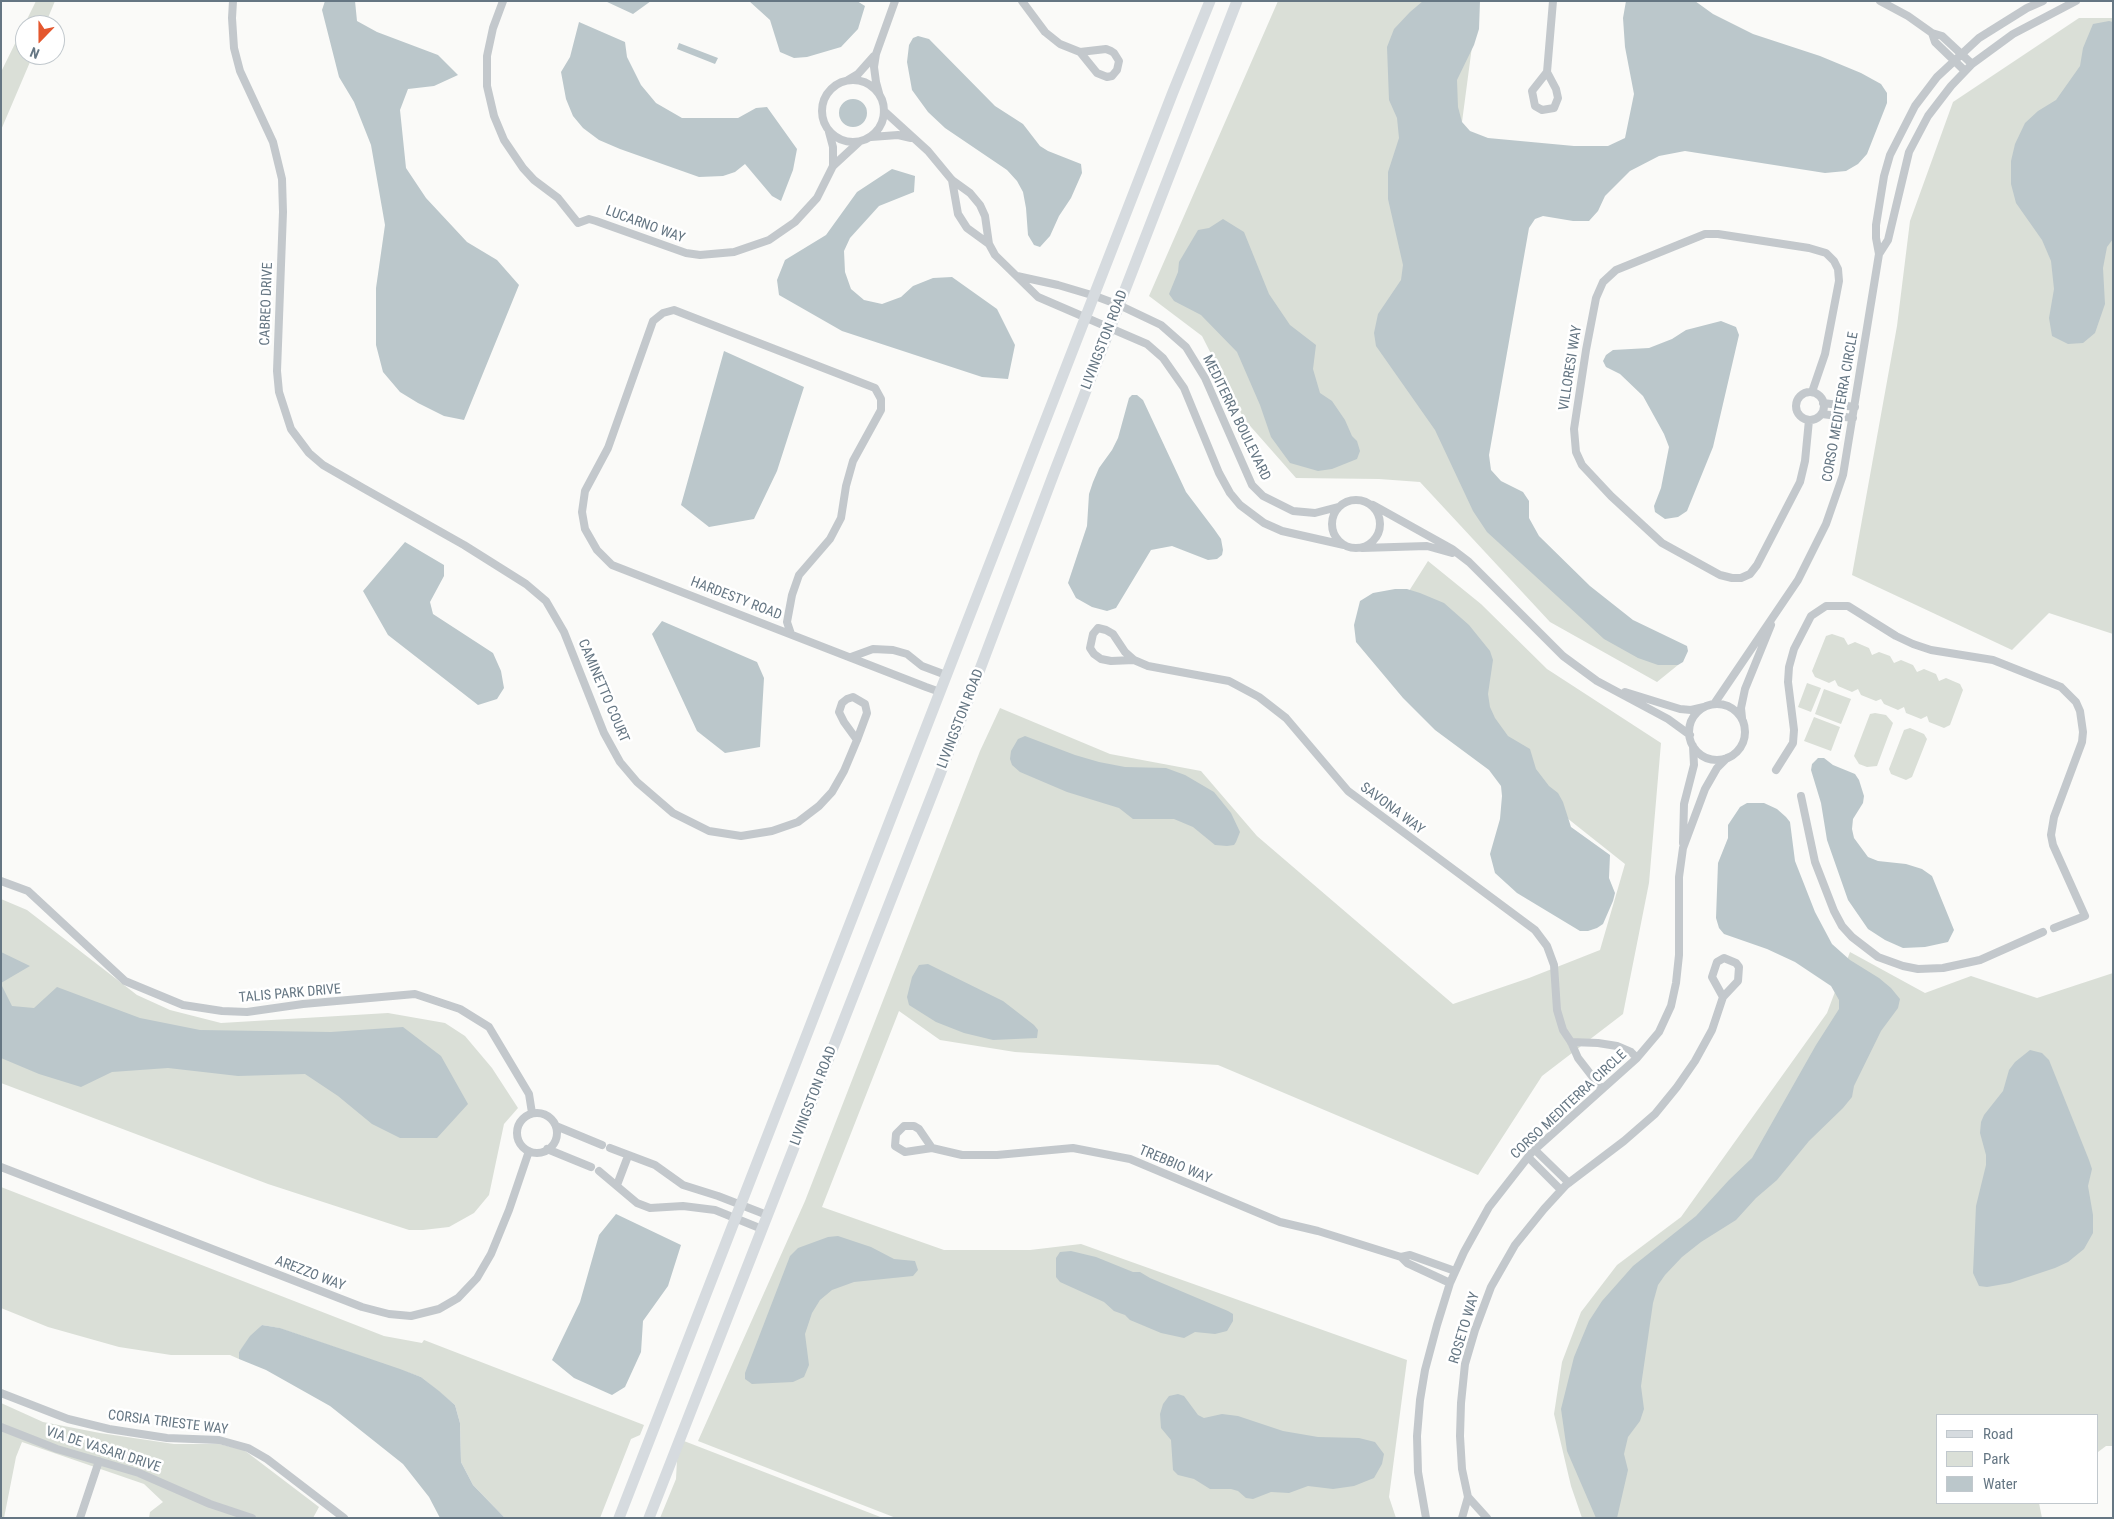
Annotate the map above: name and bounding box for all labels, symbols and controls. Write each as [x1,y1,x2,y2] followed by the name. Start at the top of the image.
[15,15,65,65] north arrow
[28,44,42,62] text: N
[603,203,687,247] street label: LUCARNO WAY
[257,262,277,346] street label: CABREO DRIVE
[1078,288,1132,392] street label: LIVINGSTON ROAD
[1556,324,1586,412] street label: VILLORESI WAY
[1820,331,1862,483] street label: CORSO MEDITERRA CIRCLE
[1198,352,1274,484] street label: MEDITERRA BOULEVARD
[688,574,784,624] street label: HARDESTY ROAD
[574,637,632,745] street label: CAMINETTO COURT
[934,667,988,771] street label: LIVINGSTON ROAD
[1357,779,1427,839] street label: SAVONA WAY
[238,981,342,1007] street label: TALIS PARK DRIVE
[787,1044,841,1148] street label: LIVINGSTON ROAD
[1508,1047,1630,1163] street label: CORSO MEDITERRA CIRCLE
[1136,1142,1214,1188] street label: TREBBIO WAY
[273,1253,347,1295] street label: AREZZO WAY
[1446,1290,1484,1366] street label: ROSETO WAY
[107,1407,229,1439] street label: CORSIA TRIESTE WAY
[1936,1414,2099,1504] legend
[44,1424,162,1476] street label: VIA DE VASARI DRIVE
[1983,1425,2013,1443] text: Road
[1983,1450,2010,1468] text: Park
[1983,1475,2017,1493] text: Water

